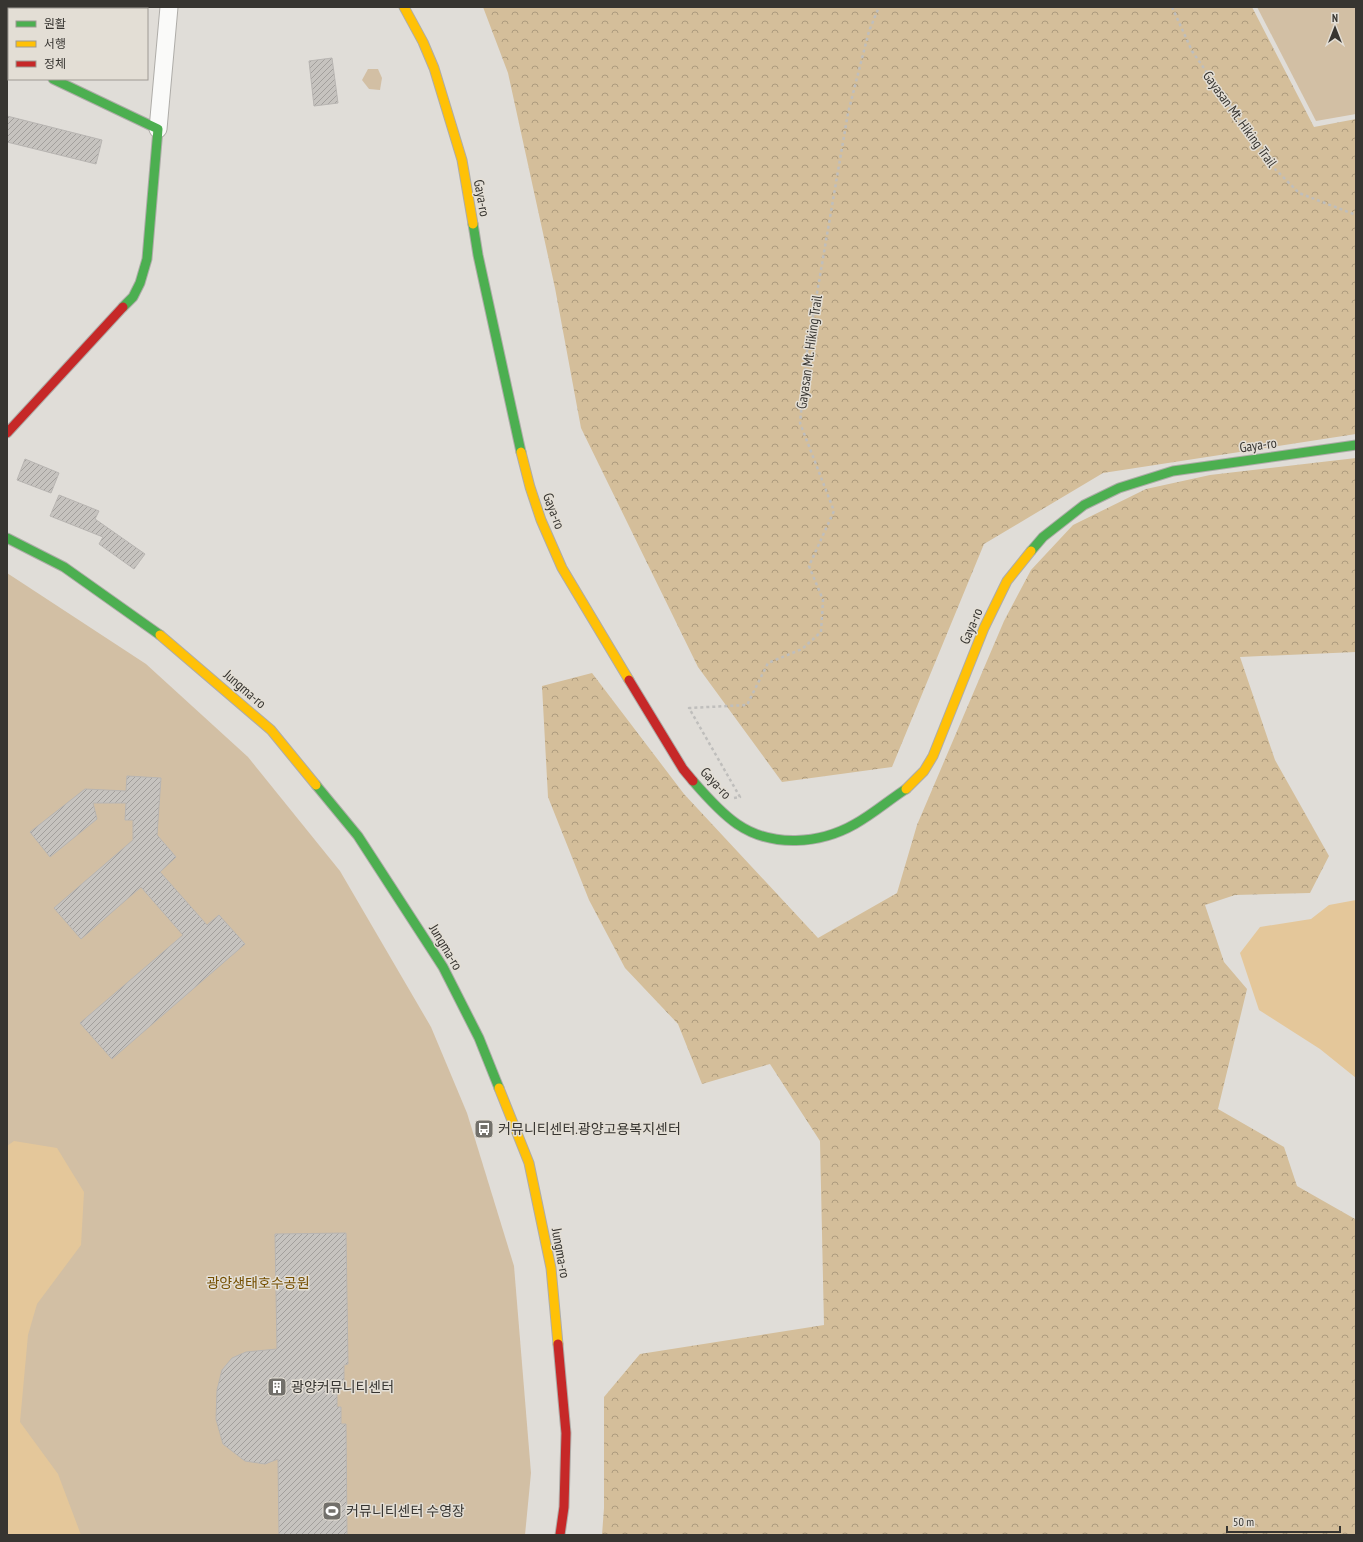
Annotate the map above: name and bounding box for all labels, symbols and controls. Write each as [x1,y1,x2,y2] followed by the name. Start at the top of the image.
[8,8,148,80] legend
[1315,8,1355,48] north arrow
[1332,11,1338,25] text: N
[44,16,66,31] text: 원활
[44,36,66,51] text: 서행
[44,56,66,71] text: 정체
[1199,67,1281,171] street label: Gayasan Mt. Hiking Trail
[470,178,494,218] street label: Gaya-ro
[792,293,826,410] street label: Gayasan Mt. Hiking Trail
[1238,433,1278,457] street label: Gaya-ro
[539,490,569,532] street label: Gaya-ro
[955,605,987,647] street label: Gaya-ro
[219,665,270,712] street label: Jungma-ro
[697,763,735,803] street label: Gaya-ro
[425,920,467,973] street label: Jungma-ro
[473,1118,495,1140] bus stop icon: 커뮤니티센터.광양고용복지센터
[498,1120,681,1138] place label: 커뮤니티센터.광양고용복지센터
[548,1226,574,1279] street label: Jungma-ro
[206,1274,310,1292] park label: 광양생태호수공원
[266,1376,288,1398] building icon: 광양커뮤니티센터
[291,1378,394,1396] place label: 광양커뮤니티센터
[321,1500,343,1522] sports icon: 커뮤니티센터 수영장
[346,1502,465,1520] place label: 커뮤니티센터 수영장
[1227,1508,1340,1534] scale bar
[1233,1514,1254,1529] text: 50 m

